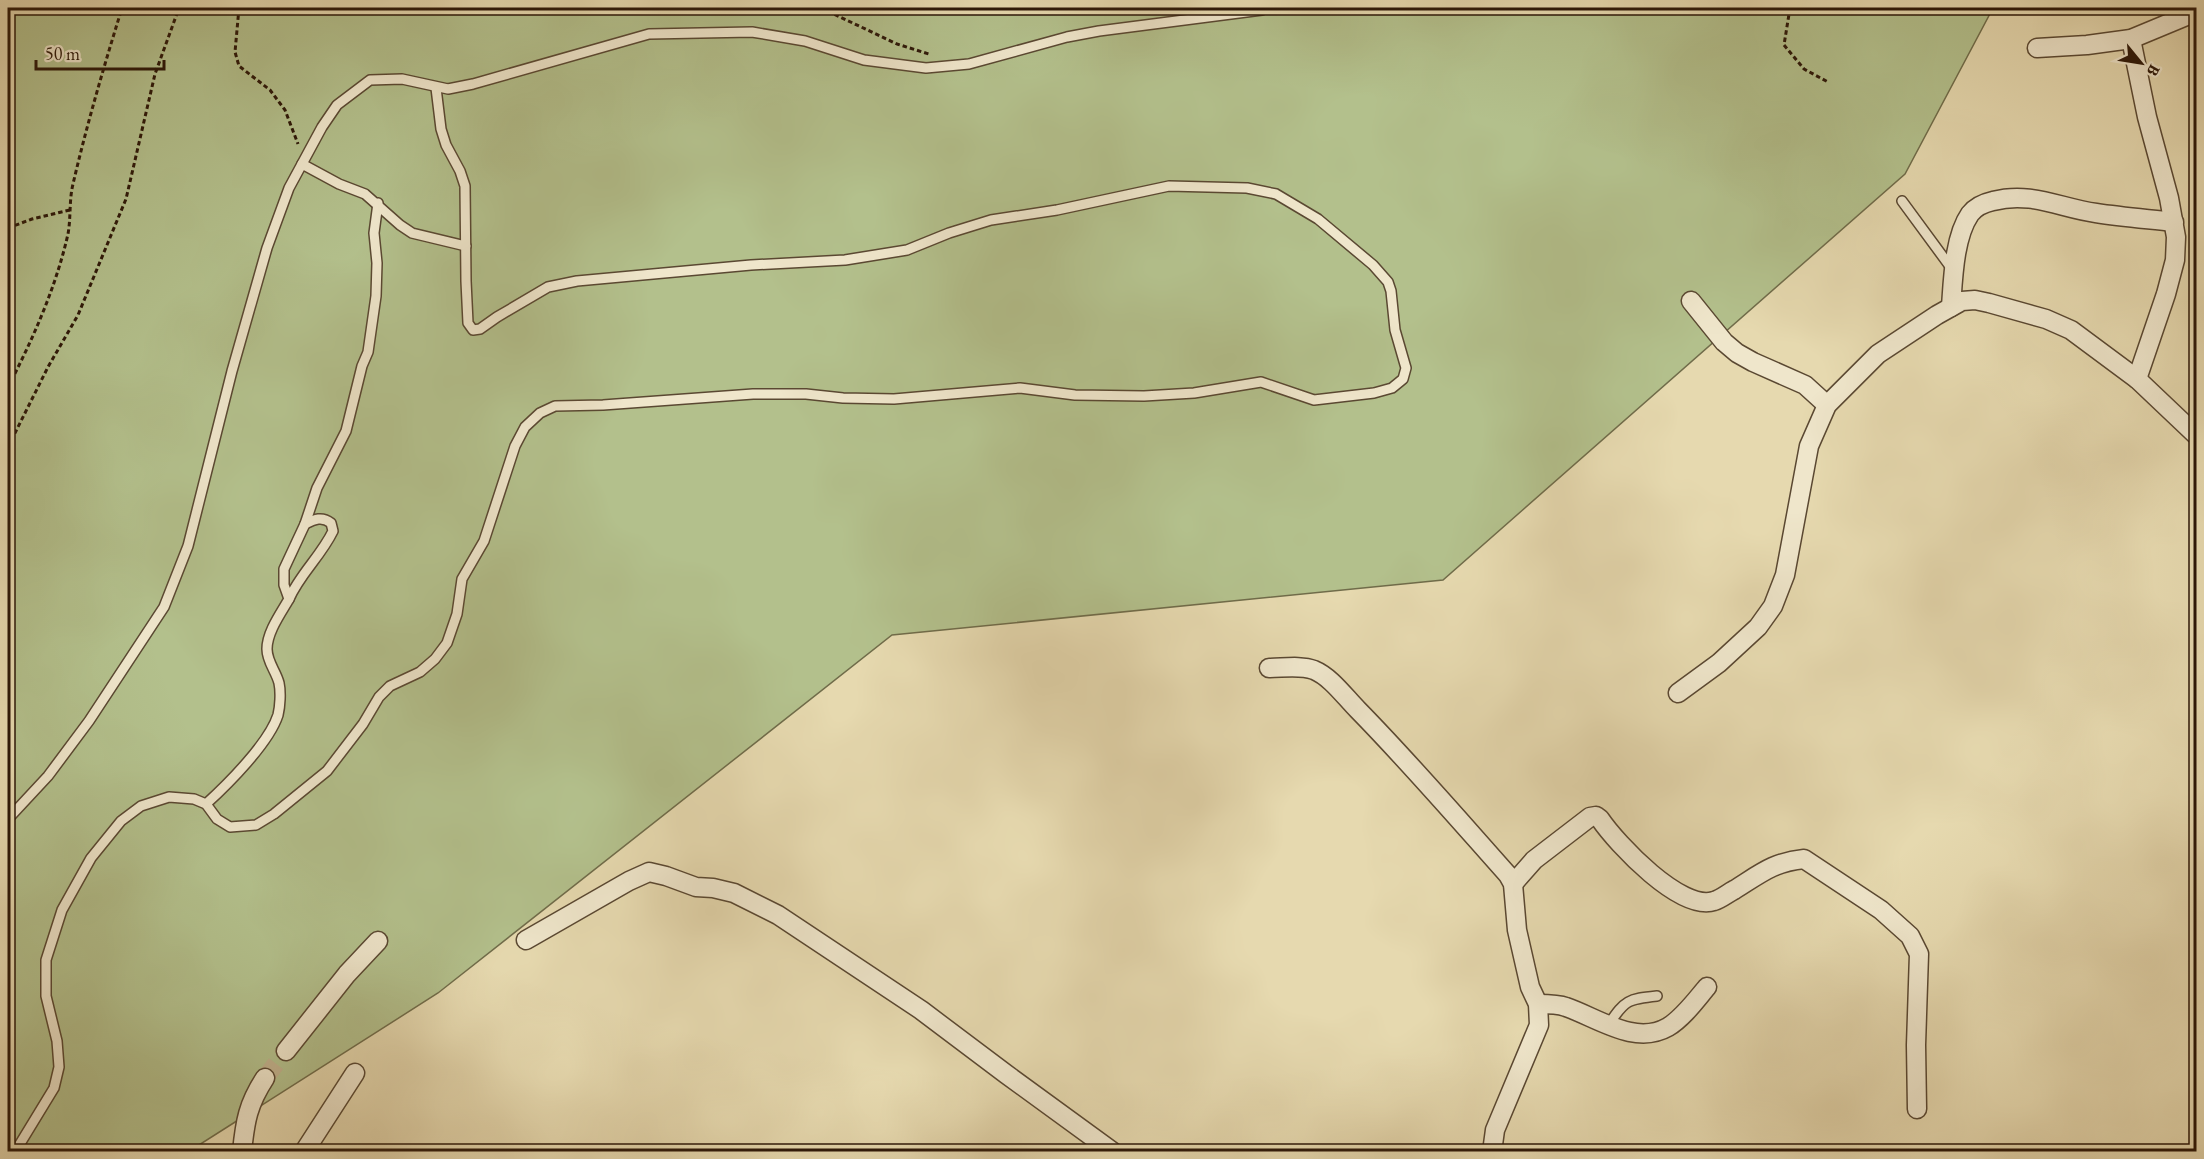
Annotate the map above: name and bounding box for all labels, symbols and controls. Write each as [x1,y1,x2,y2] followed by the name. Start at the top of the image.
[36,33,164,71] scale bar
[2111,33,2171,93] north arrow
[45,42,80,65] text: 50 m
[2142,61,2165,80] text: B

